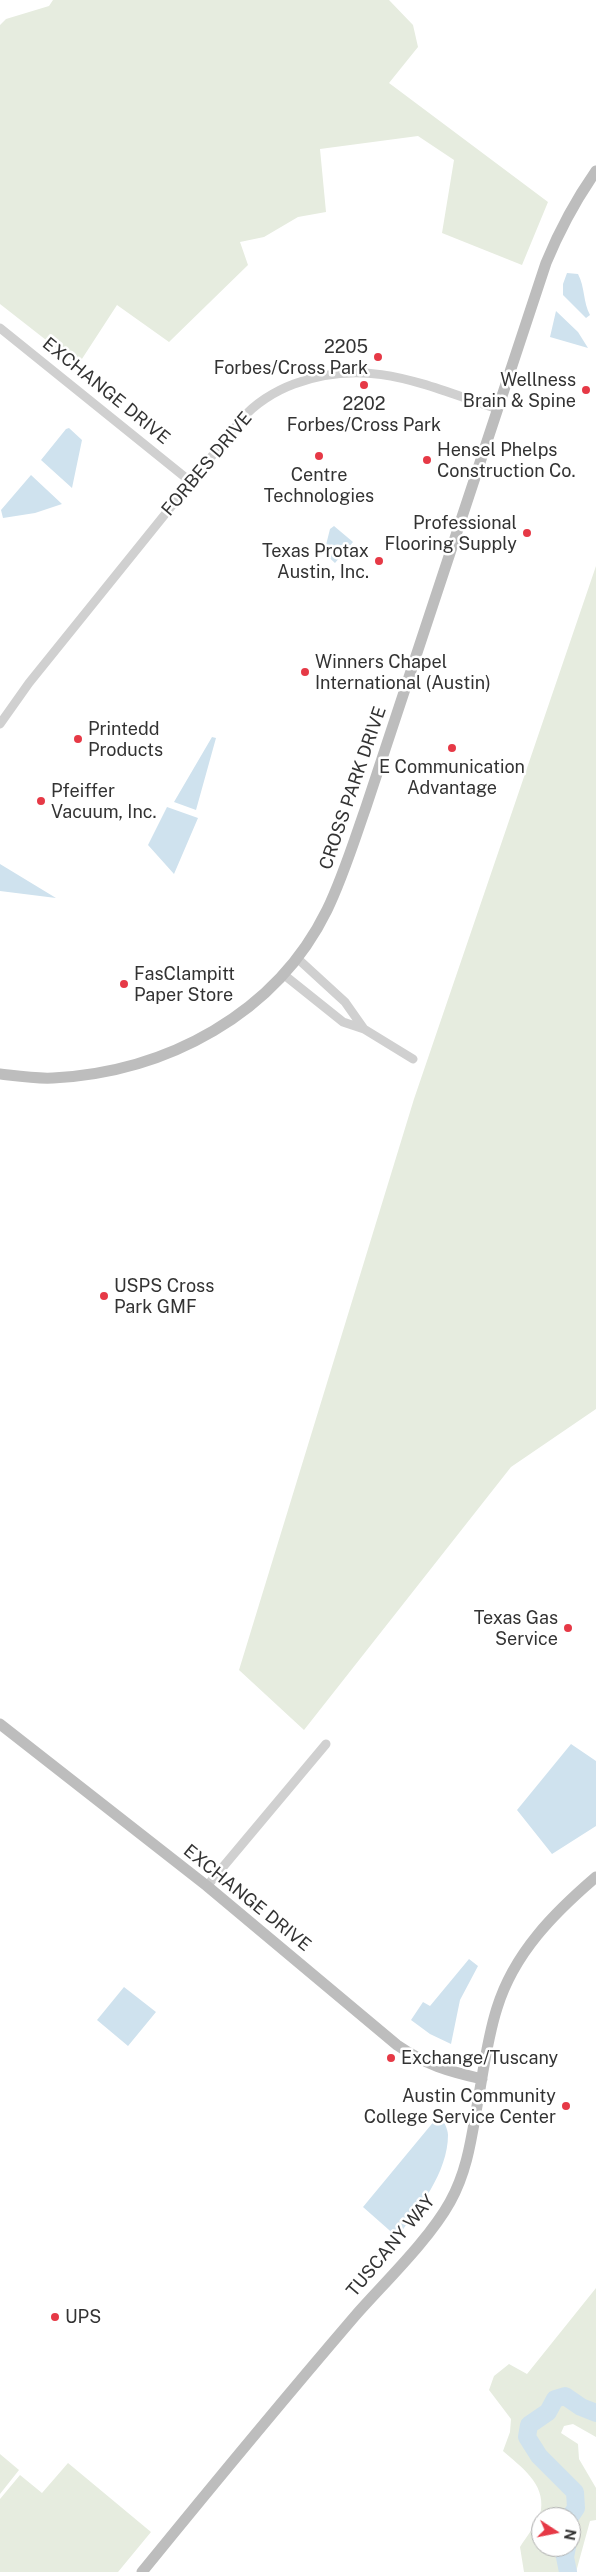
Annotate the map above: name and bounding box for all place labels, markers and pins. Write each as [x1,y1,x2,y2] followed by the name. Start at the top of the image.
[214,336,368,378] place label: 2205 Forbes/Cross Park
[372,351,384,363] marker: 2205 Forbes/Cross Park
[463,369,576,412] place label: Wellness Brain & Spine
[358,379,370,391] marker: 2202 Forbes/Cross Park
[580,384,592,396] marker: Wellness Brain & Spine
[287,393,441,436] place label: 2202 Forbes/Cross Park
[437,439,576,482] place label: Hensel Phelps Construction Co.
[313,450,325,462] marker: Centre Technologies
[421,454,433,466] marker: Hensel Phelps Construction Co.
[264,464,374,506] place label: Centre Technologies
[385,512,517,554] place label: Professional Flooring Supply
[521,527,533,539] marker: Professional Flooring Supply
[262,540,369,582] place label: Texas Protax Austin, Inc.
[373,555,385,567] marker: Texas Protax Austin, Inc.
[315,651,491,694] place label: Winners Chapel International (Austin)
[299,666,311,678] marker: Winners Chapel International (Austin)
[88,718,163,761] place label: Printedd Products
[72,733,84,745] marker: Printedd Products
[446,742,458,754] marker: E Communication Advantage
[379,756,525,799] place label: E Communication Advantage
[51,780,157,822] place label: Pfeiffer Vacuum, Inc.
[35,795,47,807] marker: Pfeiffer Vacuum, Inc.
[134,963,235,1006] place label: FasClampitt Paper Store
[118,978,130,990] marker: FasClampitt Paper Store
[114,1275,214,1318] place label: USPS Cross Park GMF
[98,1290,110,1302] marker: USPS Cross Park GMF
[474,1607,558,1650] place label: Texas Gas Service
[562,1622,574,1634] marker: Texas Gas Service
[401,2047,558,2069] place label: Exchange/Tuscany
[385,2052,397,2064] marker: Exchange/Tuscany
[364,2085,556,2128] place label: Austin Community College Service Center
[560,2100,572,2112] marker: Austin Community College Service Center
[65,2306,101,2328] place label: UPS
[49,2311,61,2323] marker: UPS

